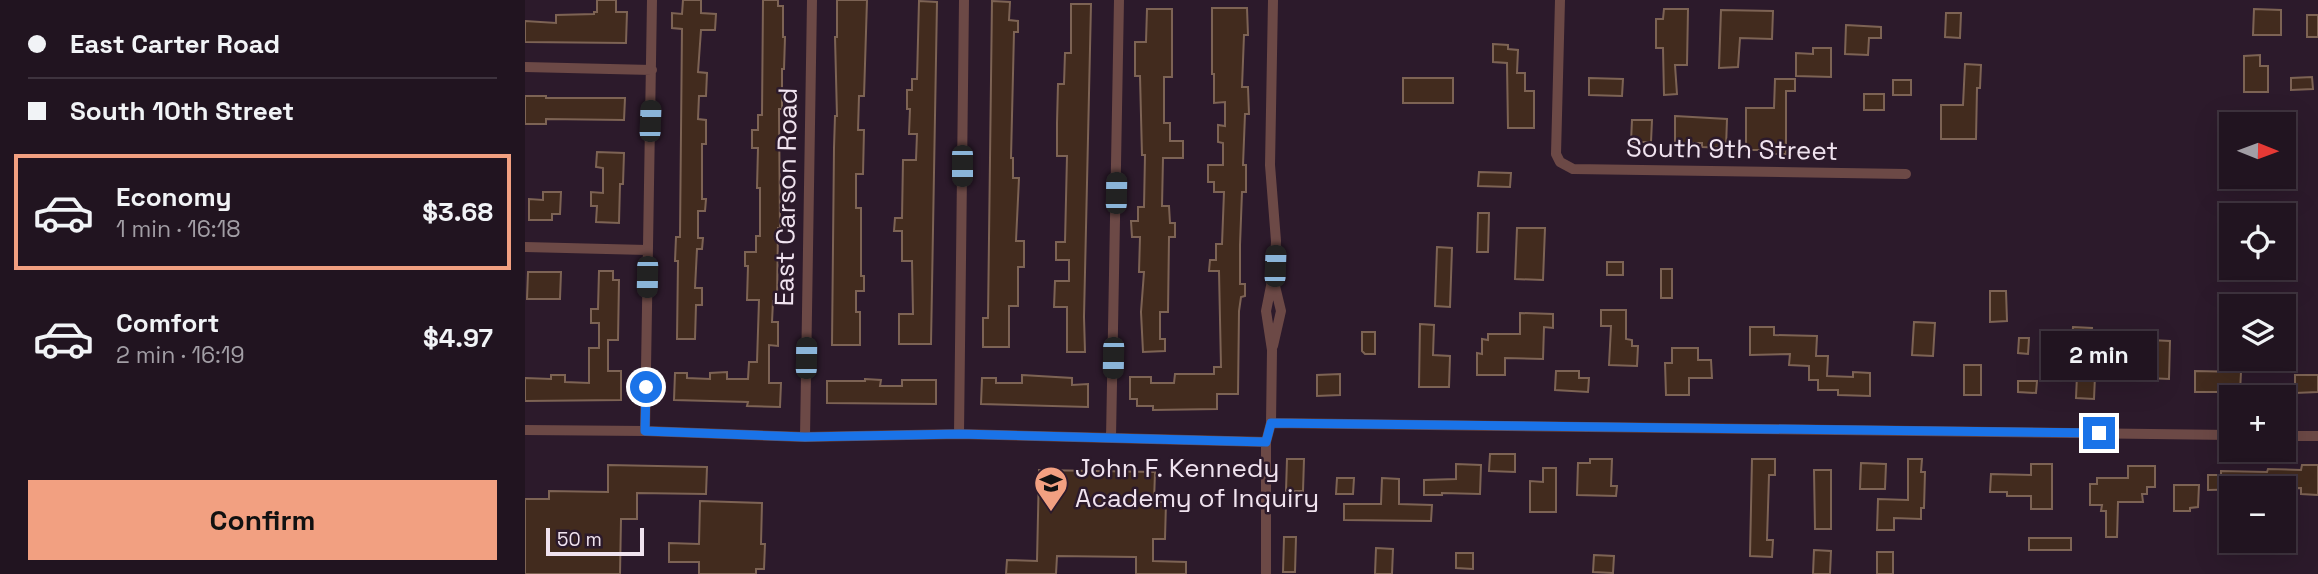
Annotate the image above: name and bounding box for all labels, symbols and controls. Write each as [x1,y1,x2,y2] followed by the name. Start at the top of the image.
[70,27,280,61] text: East Carter Road
[767,87,805,307] street label: East Carson Road
[70,94,294,128] text: South 10th Street
[639,100,662,142] car
[2219,112,2296,189] north arrow
[2219,112,2296,553] map controls
[1625,130,1839,168] street label: South 9th Street
[952,145,973,187] car
[1106,172,1127,214] car
[116,180,232,214] text: Economy
[32,181,95,244] icon: car
[422,195,493,229] text: $3.68
[2219,203,2296,280] button: locate
[116,214,241,244] text: 1 min · 16:18
[1264,245,1287,287] car
[637,256,658,298] car
[2219,294,2296,371] button: layers
[116,306,219,340] text: Comfort
[32,307,95,370] icon: car
[423,321,493,355] text: $4.97
[2041,332,2157,380] callout: 2 min
[796,337,817,379] car
[1103,337,1124,379] car
[116,340,245,370] text: 2 min · 16:19
[2069,340,2129,370] text: 2 min
[630,371,662,403] route start
[2219,385,2296,462] button: +
[2083,417,2115,449] route end
[1075,451,1319,515] place label: John F. Kennedy Academy of Inquiry
[1032,464,1070,513] school or university icon: John F. Kennedy Academy of Inquiry
[2219,476,2296,553] button: −
[28,480,497,560] button: Confirm
[546,525,644,557] scale bar
[557,527,602,552] text: 50 m

